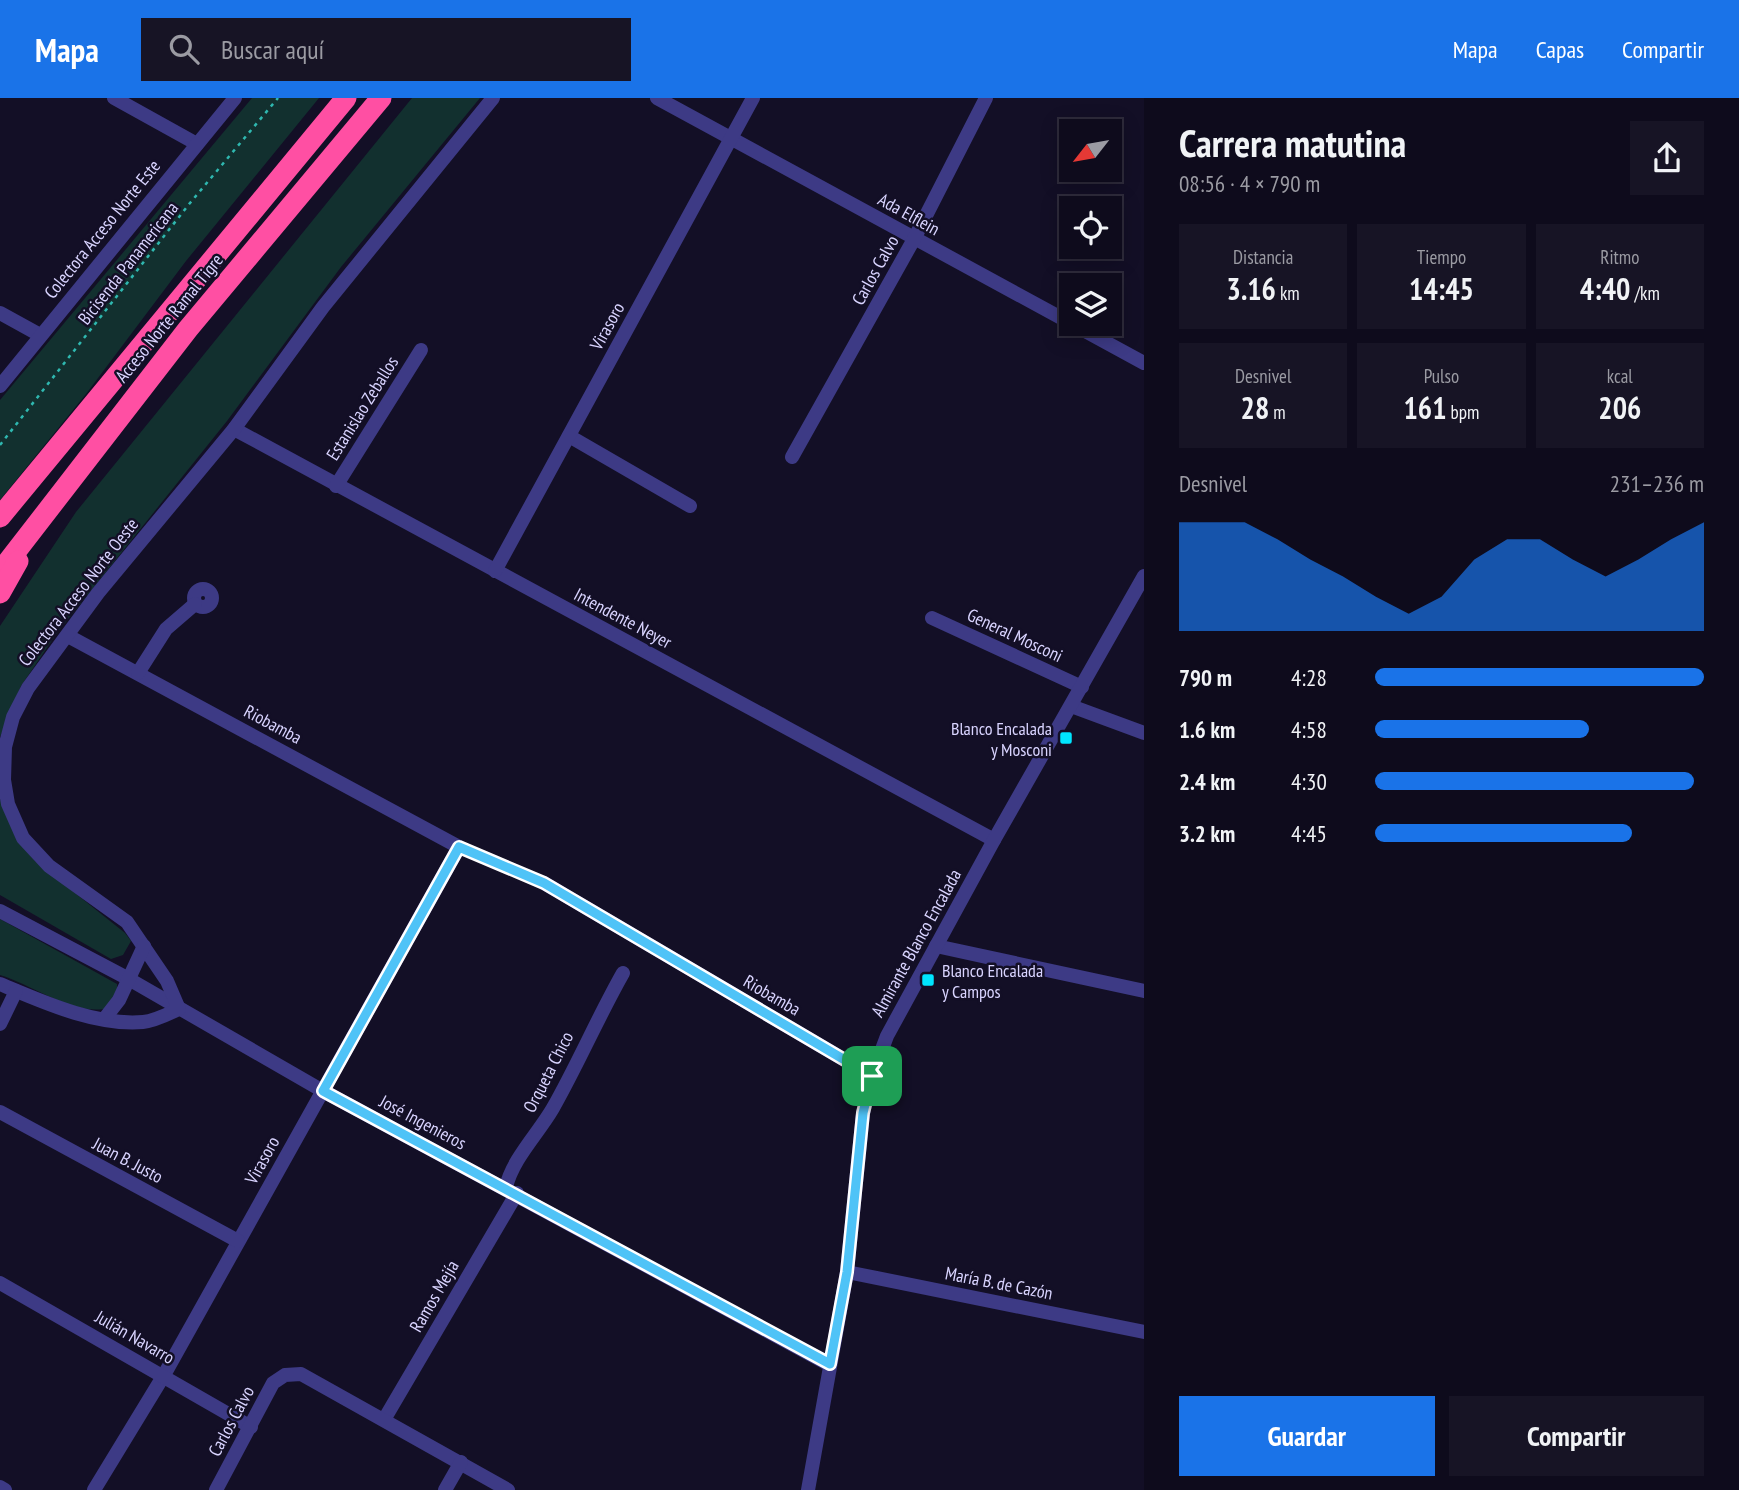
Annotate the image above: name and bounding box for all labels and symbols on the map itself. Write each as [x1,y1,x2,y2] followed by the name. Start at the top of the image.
[1059,119,1122,182] north arrow
[39,155,165,303] street label: Colectora Acceso Norte Este
[874,188,944,240] street label: Ada Elflein
[73,197,183,329] street label: Bicisenda Panamericana
[846,231,904,309] street label: Carlos Calvo
[110,249,228,387] street label: Acceso Norte Ramal Tigre
[584,298,630,355] street label: Virasoro
[321,352,403,464] street label: Estanislao Zeballos
[13,513,143,671] street label: Colectora Acceso Norte Oeste
[570,583,676,653] street label: Intendente Neyer
[964,603,1066,667] street label: General Mosconi
[240,699,306,749] street label: Riobamba
[951,717,1052,761] place label: Blanco Encalada y Mosconi
[1058,730,1074,746] marker: Blanco Encalada y Mosconi
[866,865,966,1021] street label: Almirante Blanco Encalada
[942,959,1043,1003] place label: Blanco Encalada y Campos
[739,970,805,1020] street label: Riobamba
[920,972,936,988] marker: Blanco Encalada y Campos
[518,1027,578,1116] street label: Orqueta Chico
[842,1046,902,1106] pin
[375,1089,470,1154] street label: José Ingenieros
[88,1131,167,1188] street label: Juan B. Justo
[239,1132,285,1189] street label: Virasoro
[404,1256,464,1336] street label: Ramos Mejía
[943,1261,1055,1305] street label: María B. de Cazón
[90,1305,179,1369] street label: Julián Navarro
[203,1382,259,1460] street label: Carlos Calvo

